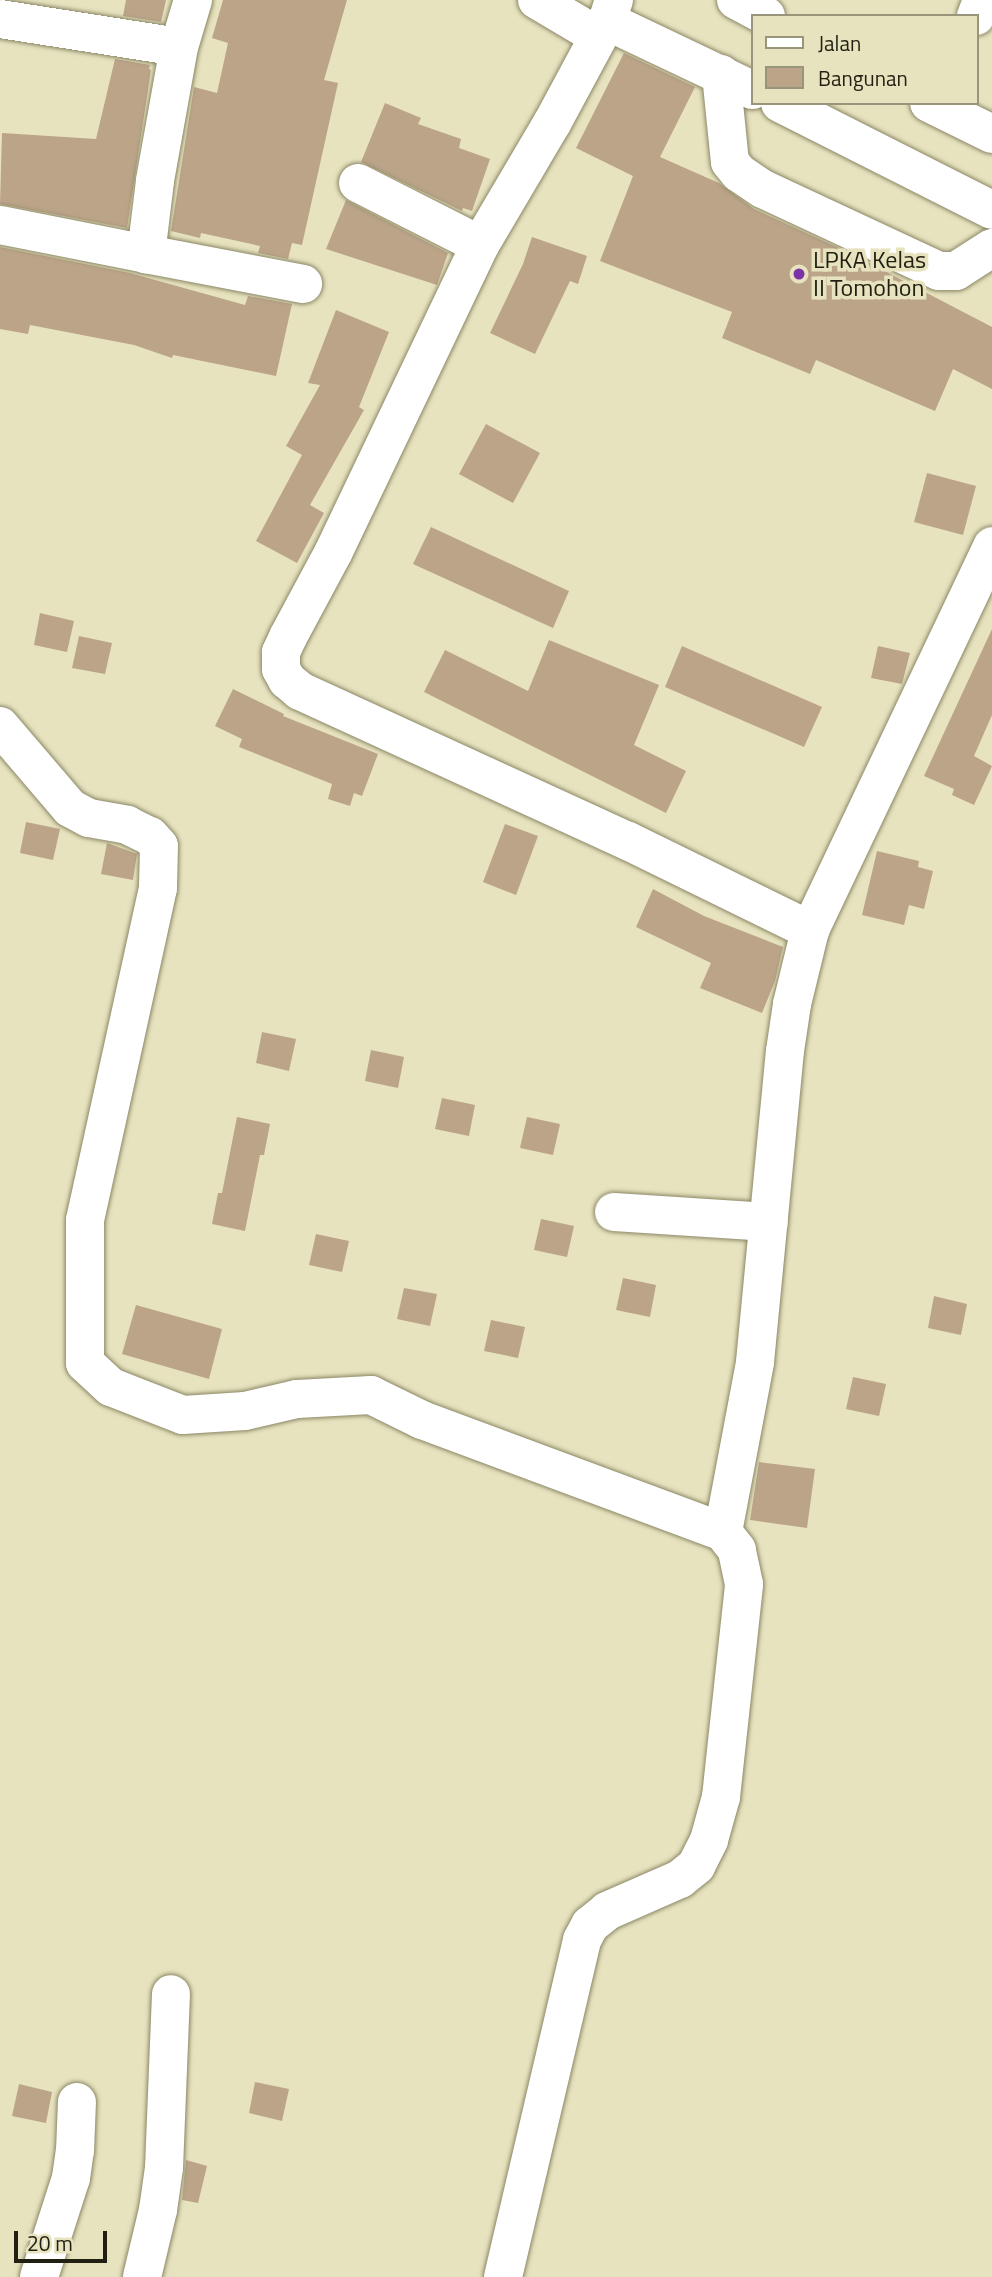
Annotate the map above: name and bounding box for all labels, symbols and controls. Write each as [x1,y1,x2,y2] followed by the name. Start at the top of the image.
[750,14,978,105] legend
[818,27,861,59] text: Jalan
[818,62,908,94] text: Bangunan
[813,246,926,302] place label: LPKA Kelas II Tomohon
[791,266,807,282] marker: LPKA Kelas II Tomohon
[18,2218,110,2262] scale bar
[27,2227,73,2259] text: 20 m

